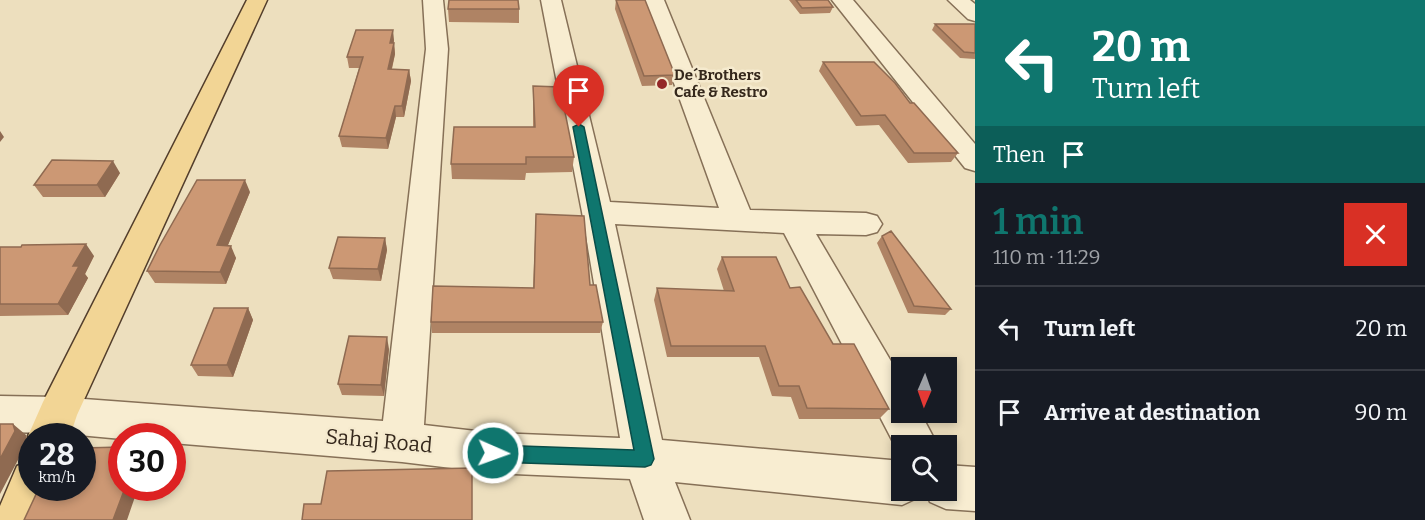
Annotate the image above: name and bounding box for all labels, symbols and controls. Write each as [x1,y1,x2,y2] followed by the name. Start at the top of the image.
[1092,22,1190,72] text: 20 m
[993,24,1071,102] icon: left
[553,65,604,127] pin
[674,66,768,101] place label: De´Brothers Cafe & Restro
[1092,73,1200,105] text: Turn left
[562,74,595,107] icon: arrive
[655,77,669,91] marker: De´Brothers Cafe & Restro
[1057,138,1090,171] icon: arrive
[993,141,1045,168] text: Then
[993,200,1084,244] text: 1 min
[1344,203,1407,266] button: close
[993,245,1100,269] text: 110 m · 11:29
[993,312,1026,345] icon: left
[1044,315,1136,342] text: Turn left
[1356,315,1407,342] text: 20 m
[891,357,957,423] north arrow
[891,357,957,501] map controls
[993,396,1026,429] icon: arrive
[1044,399,1260,426] text: Arrive at destination
[1355,399,1407,426] text: 90 m
[461,421,525,485] position arrow
[108,423,186,501] speed limit sign: 30
[324,423,434,459] street label: Sahaj Road
[891,435,957,501] button: search
[40,437,74,473] text: 28
[38,468,76,486] text: km/h

